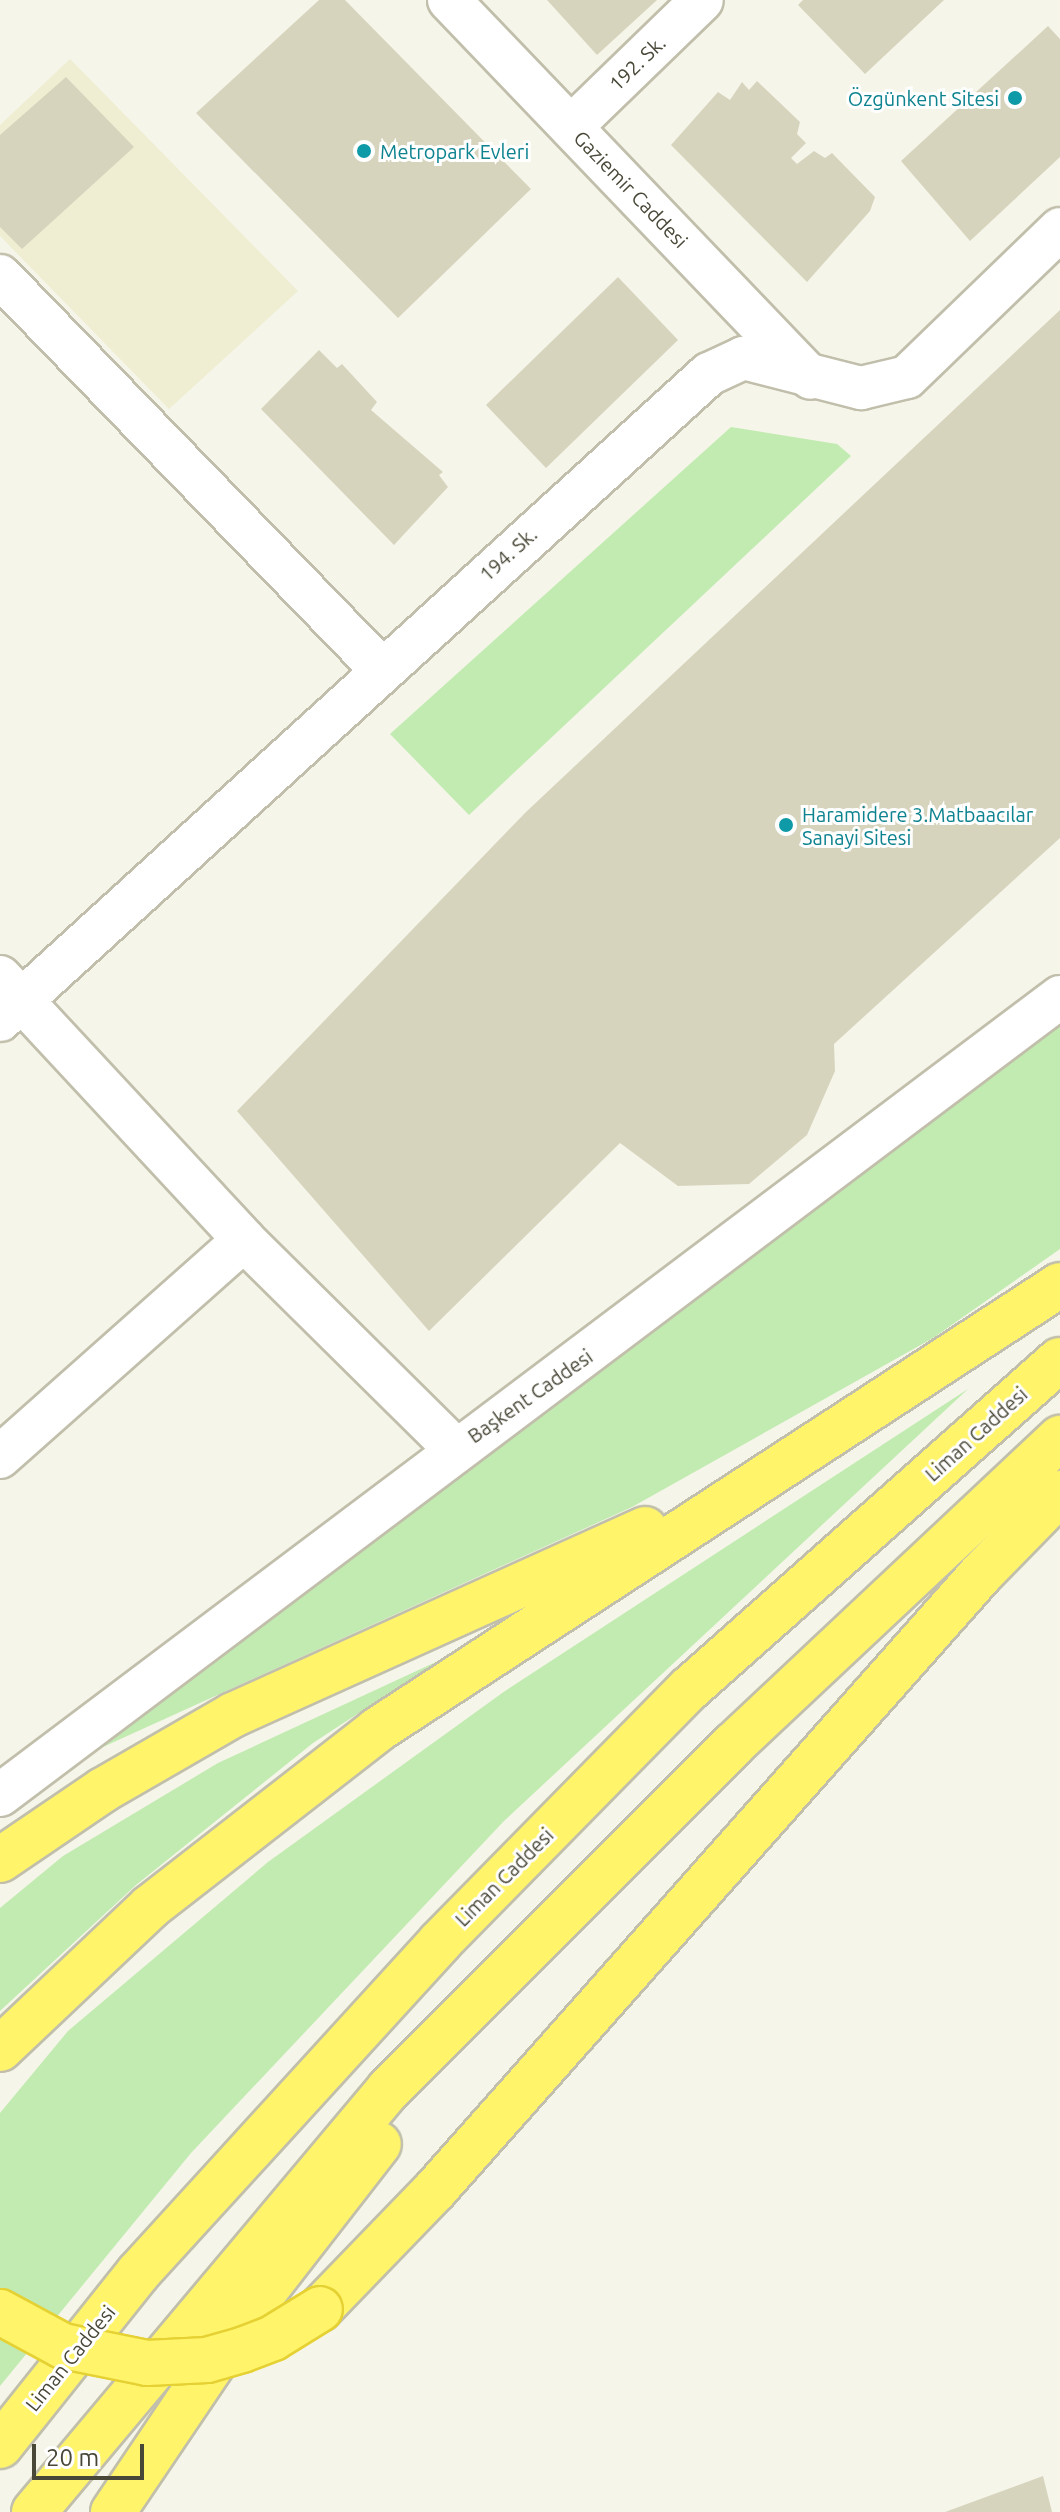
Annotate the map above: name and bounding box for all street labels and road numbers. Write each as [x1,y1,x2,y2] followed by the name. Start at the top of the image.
[604,30,670,96] street label: 192. Sk.
[569,125,693,253] street label: Gaziemir Caddesi
[474,522,542,586] street label: 194. Sk.
[463,1344,597,1448] street label: Başkent Caddesi
[920,1382,1032,1486] street label: Liman Caddesi
[450,1823,558,1931] street label: Liman Caddesi
[20,2300,120,2416] street label: Liman Caddesi

